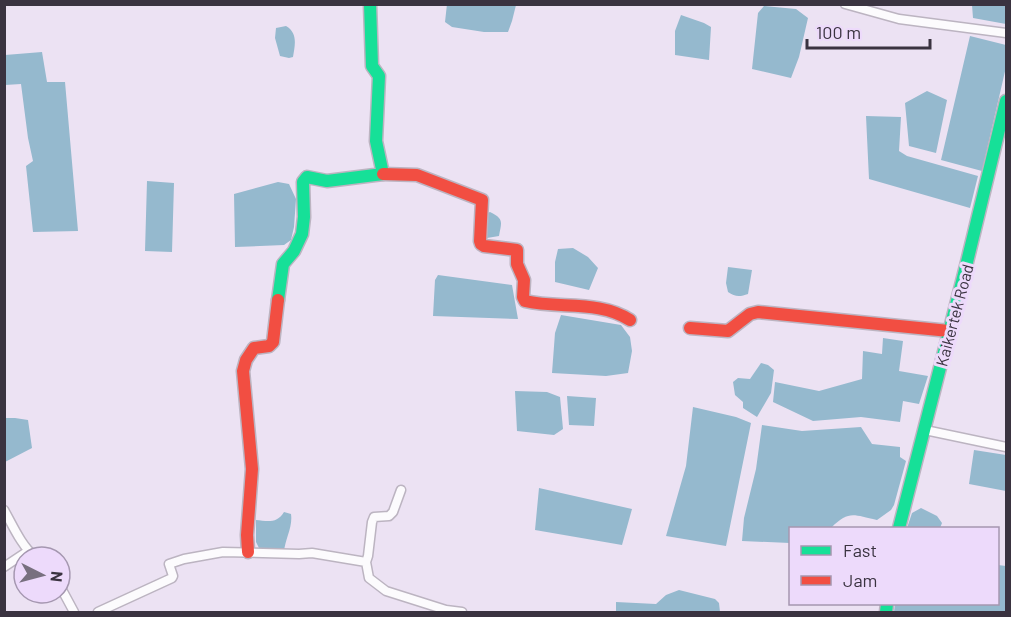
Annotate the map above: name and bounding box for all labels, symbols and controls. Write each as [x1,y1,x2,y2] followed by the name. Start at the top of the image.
[807,12,930,50] scale bar
[816,21,861,43] text: 100 m
[931,262,977,368] street label: Kaikertek Road
[789,527,999,605] legend
[843,539,877,561] text: Fast
[12,545,72,605] north arrow
[843,569,877,591] text: Jam
[47,570,67,583] text: N

